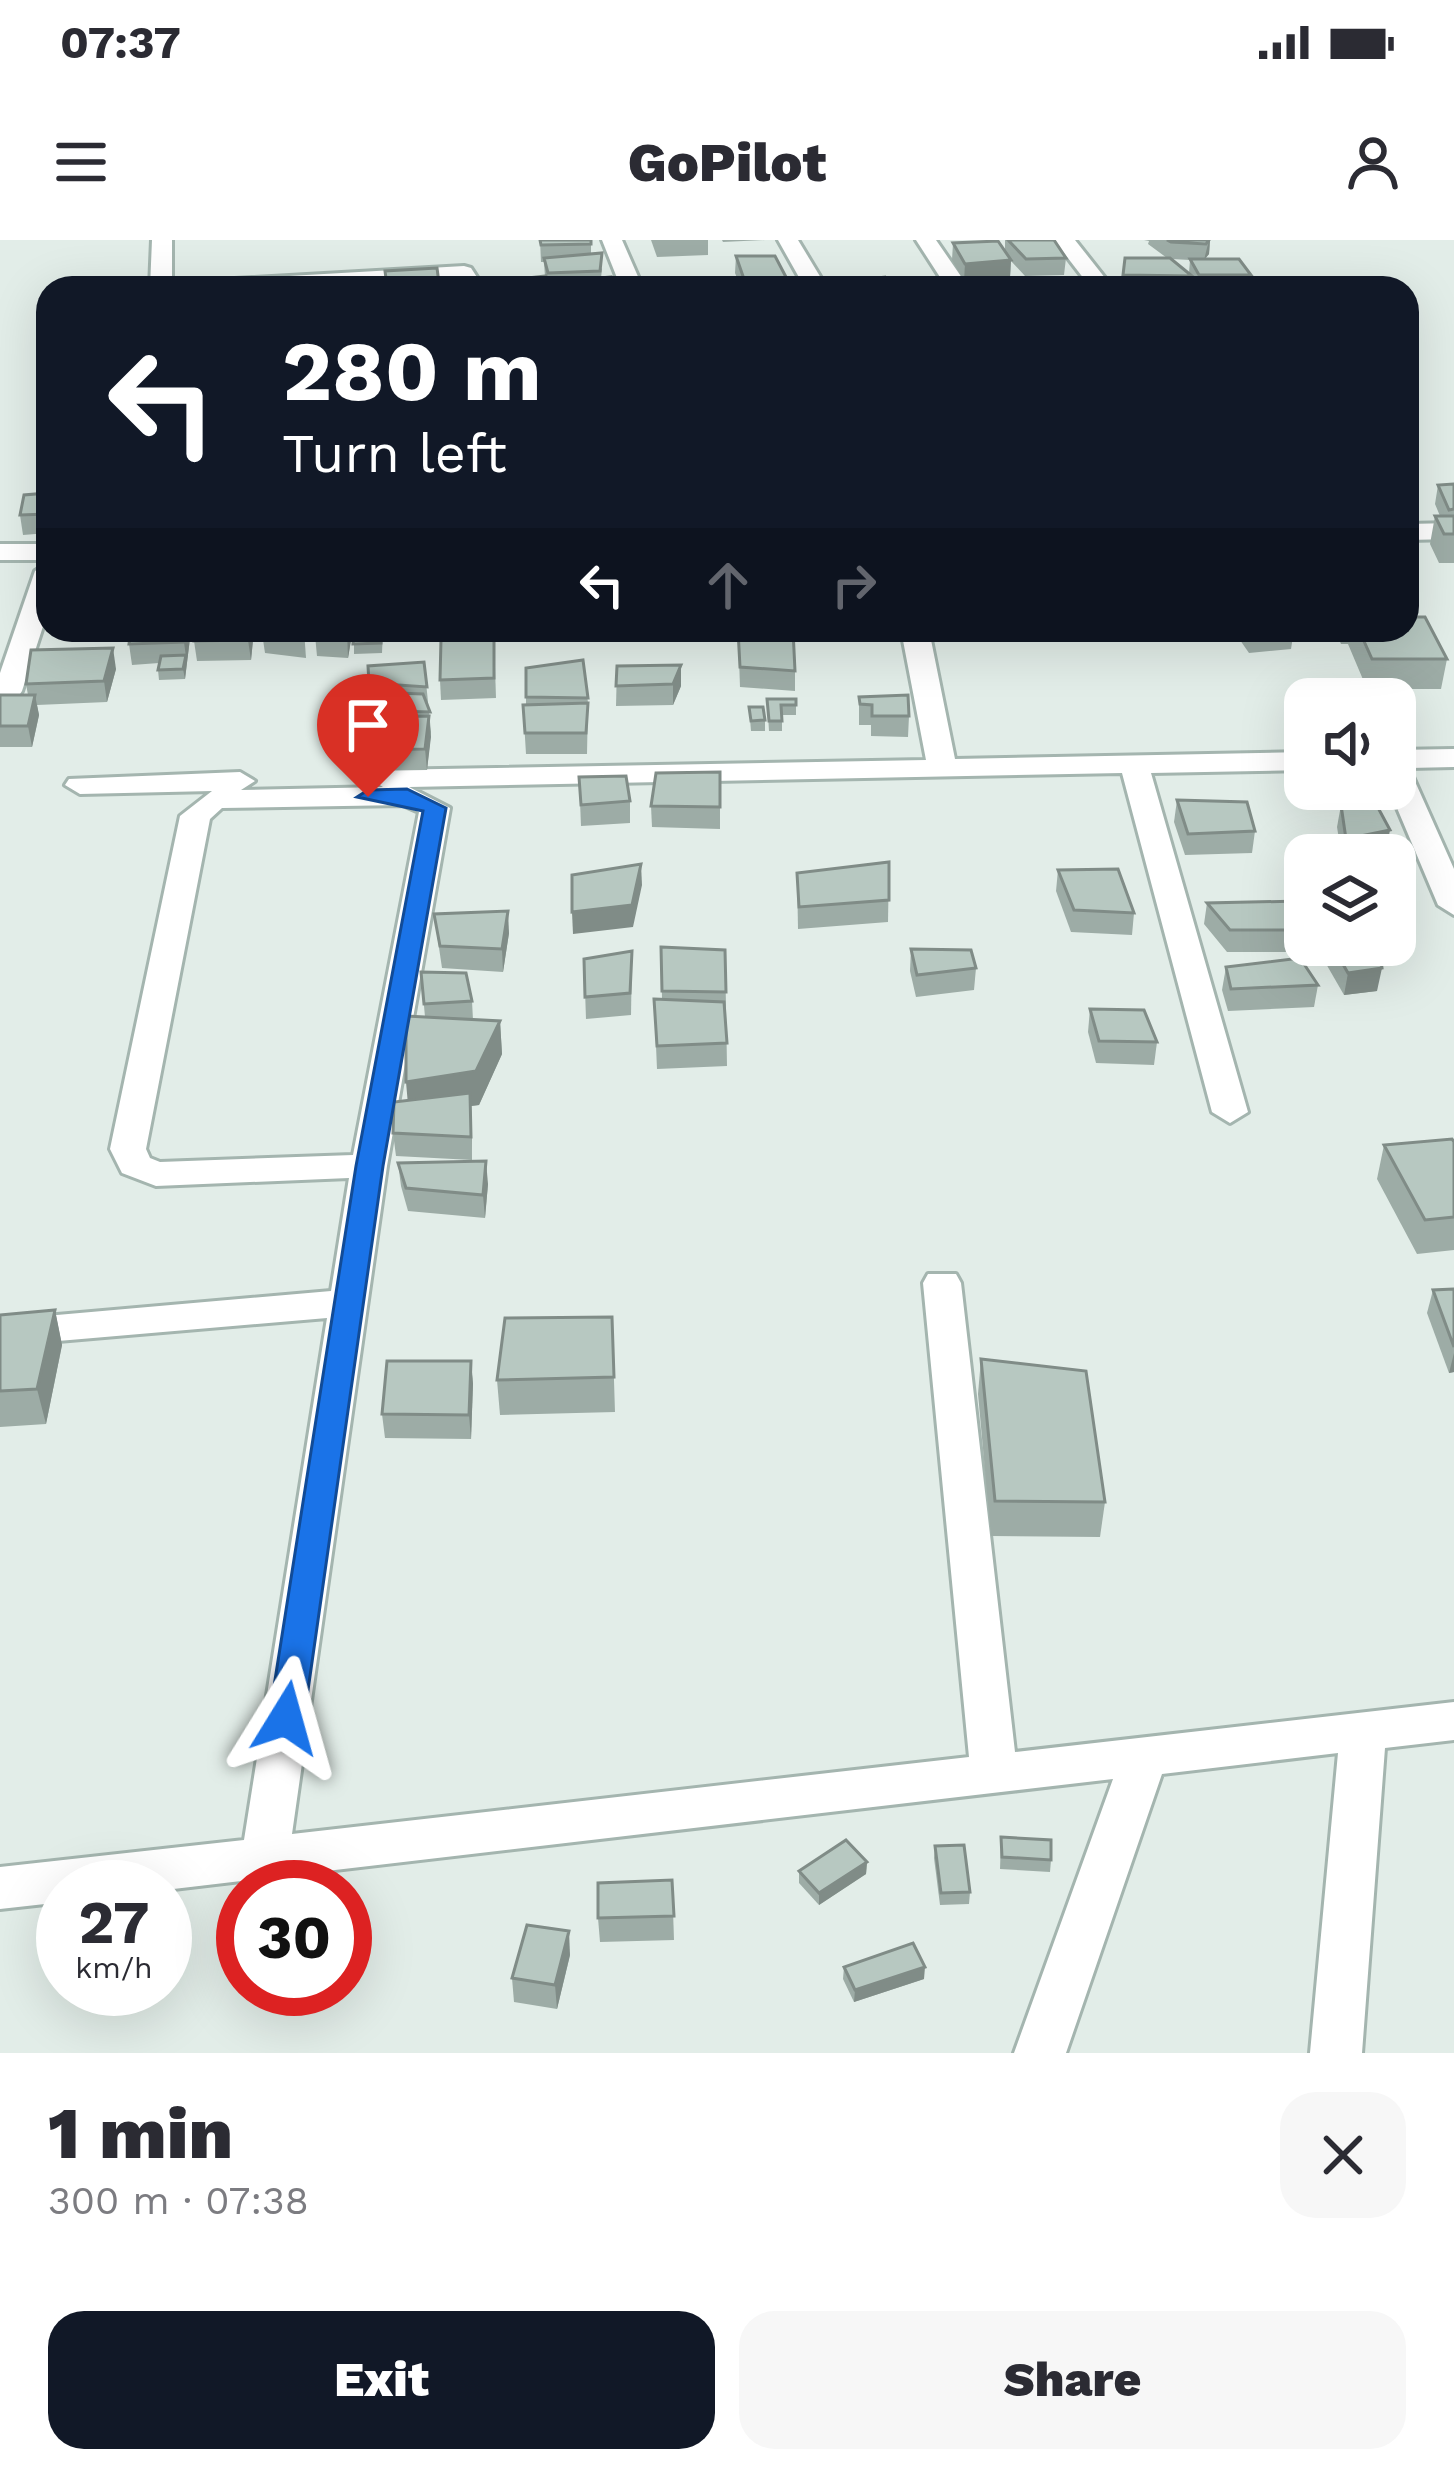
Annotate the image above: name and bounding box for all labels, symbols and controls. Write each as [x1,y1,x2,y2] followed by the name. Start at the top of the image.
[60,16,181,69] text: 07:37
[48,129,114,195] icon: menu
[1340,129,1406,195] icon: person
[628,131,826,194] text: GoPilot
[282,322,542,420] text: 280 m
[84,324,240,480] icon: left
[282,422,507,485] text: Turn left
[569,552,635,618] icon: left
[695,552,761,618] icon: ahead
[821,552,887,618] icon: right
[317,674,419,797] pin
[1284,678,1416,966] map controls
[1284,678,1416,810] button: sound
[335,692,401,758] icon: arrive
[1284,834,1416,966] button: layers
[223,1655,349,1781] position arrow
[216,1860,372,2016] speed limit sign: 30
[78,1887,150,1958] text: 27
[75,1950,153,1985] text: km/h
[48,2091,233,2175] text: 1 min
[1280,2092,1406,2218] button: close
[48,2178,309,2223] text: 300 m · 07:38
[48,2311,715,2449] button: Exit
[739,2311,1406,2449] button: Share

